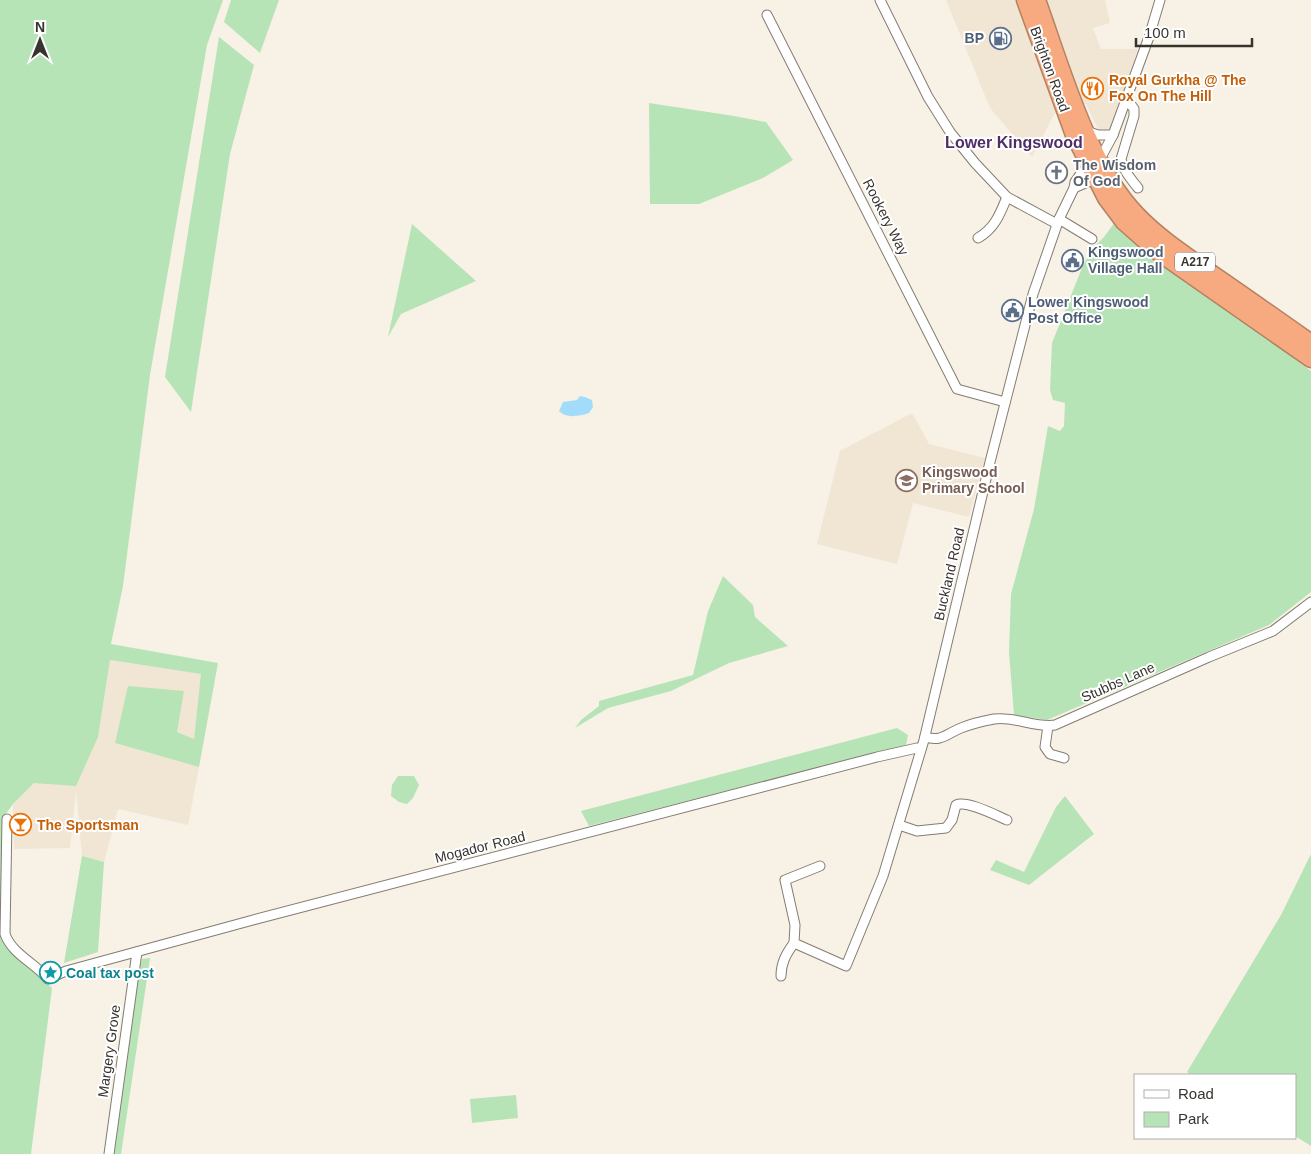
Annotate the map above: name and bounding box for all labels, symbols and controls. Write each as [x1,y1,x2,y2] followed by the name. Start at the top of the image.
[15,15,65,65] north arrow
[1136,15,1252,47] scale bar
[35,19,45,35] text: N
[1027,24,1073,114] street label: Brighton Road
[1144,24,1186,41] text: 100 m
[988,26,1012,50] fuel station icon: BP
[965,30,984,46] place label: BP
[1109,72,1247,104] place label: Royal Gurkha @ The Fox On The Hill
[1081,76,1105,100] restaurant icon: Royal Gurkha @ The Fox On The Hill
[945,134,1083,151] district label: Lower Kingswood
[1073,157,1156,189] place label: The Wisdom Of God
[1045,161,1069,185] church icon: The Wisdom Of God
[860,176,912,258] street label: Rookery Way
[1088,244,1163,276] place label: Kingswood Village Hall
[1060,248,1084,272] public building icon: Kingswood Village Hall
[1175,252,1215,272] road number: A217
[1028,294,1149,326] place label: Lower Kingswood Post Office
[1000,298,1024,322] public building icon: Lower Kingswood Post Office
[922,464,1025,496] place label: Kingswood Primary School
[894,468,918,492] school or university icon: Kingswood Primary School
[931,526,967,622] street label: Buckland Road
[1079,659,1157,705] street label: Stubbs Lane
[9,813,33,837] bar icon: The Sportsman
[37,817,139,833] place label: The Sportsman
[433,828,527,866] street label: Mogador Road
[38,961,62,985] place icon: Coal tax post
[66,965,154,981] place label: Coal tax post
[95,1003,123,1098] street label: Margery Grove
[1134,1074,1296,1139] legend
[1178,1085,1214,1102] text: Road
[1178,1110,1209,1127] text: Park

